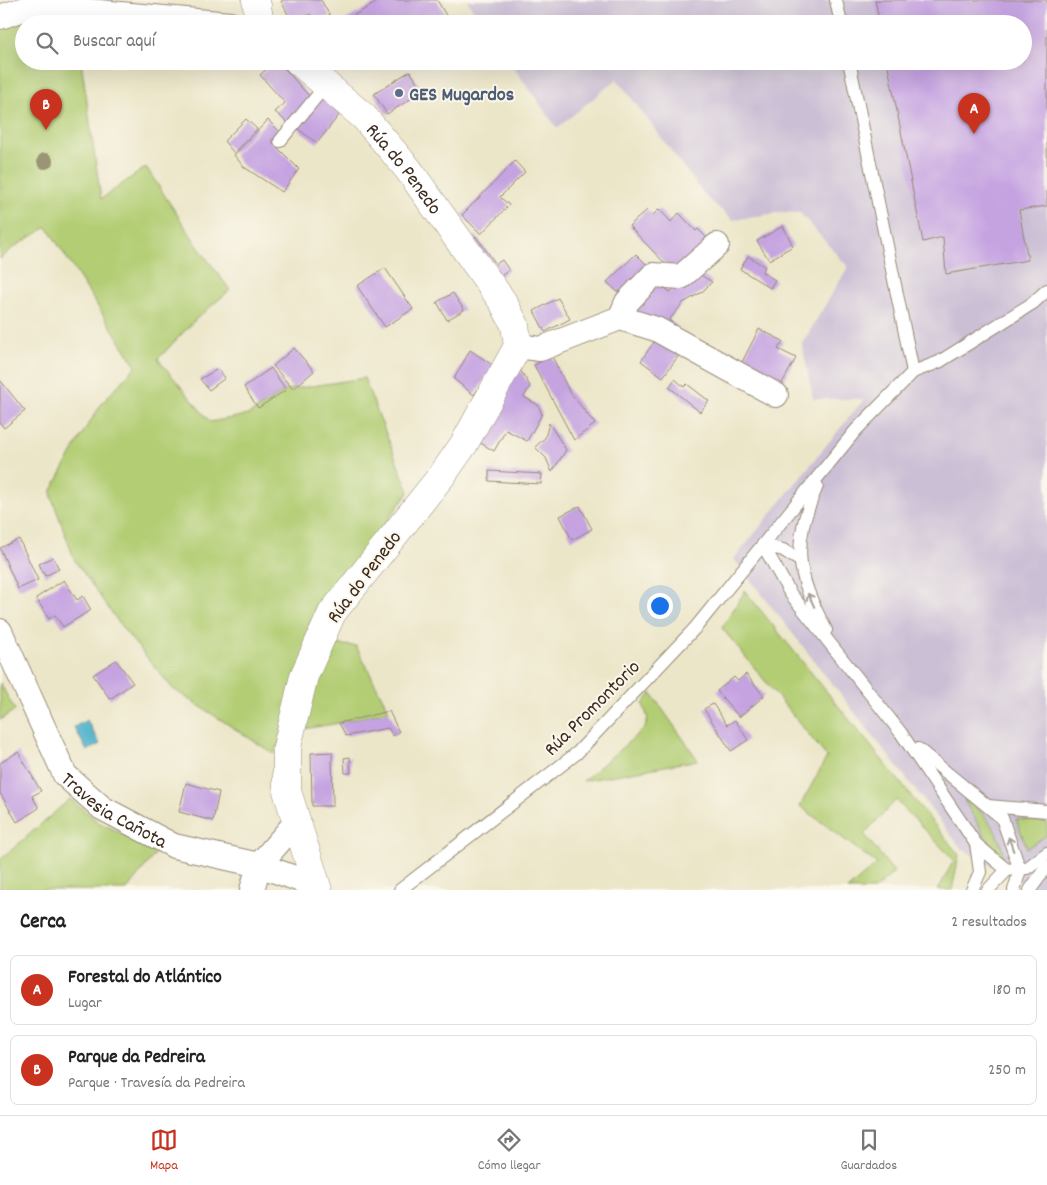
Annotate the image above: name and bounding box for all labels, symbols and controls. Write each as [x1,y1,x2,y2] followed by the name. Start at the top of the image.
[15,15,1032,70] search box
[33,29,61,57] icon: search
[73,29,155,56] text: Buscar aquí
[409,82,514,110] place label: GES Mugardos
[393,87,405,99] marker: GES Mugardos
[30,89,62,130] pin: B
[958,93,990,134] pin: A
[358,118,447,221] street label: Rúa do Penedo
[321,526,410,630] street label: Rúa do Penedo
[647,593,673,619] your location
[806,593,815,608] one-way arrow
[539,655,648,764] street label: Rúa Promontorio
[54,767,172,857] street label: Travesia Cañota
[1006,836,1015,852] one-way arrow
[20,908,66,938] text: Cerca
[951,911,1027,934] text: 2 resultados
[68,965,222,992] text: Forestal do Atlántico
[33,979,41,1002] text: A
[993,979,1026,1002] text: 180 m
[68,992,102,1015] text: Lugar
[68,1045,205,1072] text: Parque da Pedreira
[33,1059,41,1082] text: B
[988,1059,1026,1082] text: 250 m
[68,1072,245,1095] text: Parque · Travesía da Pedreira
[150,1126,178,1176] tab: Mapa
[478,1126,541,1176] tab: Cómo llegar
[840,1126,897,1176] tab: Guardados

